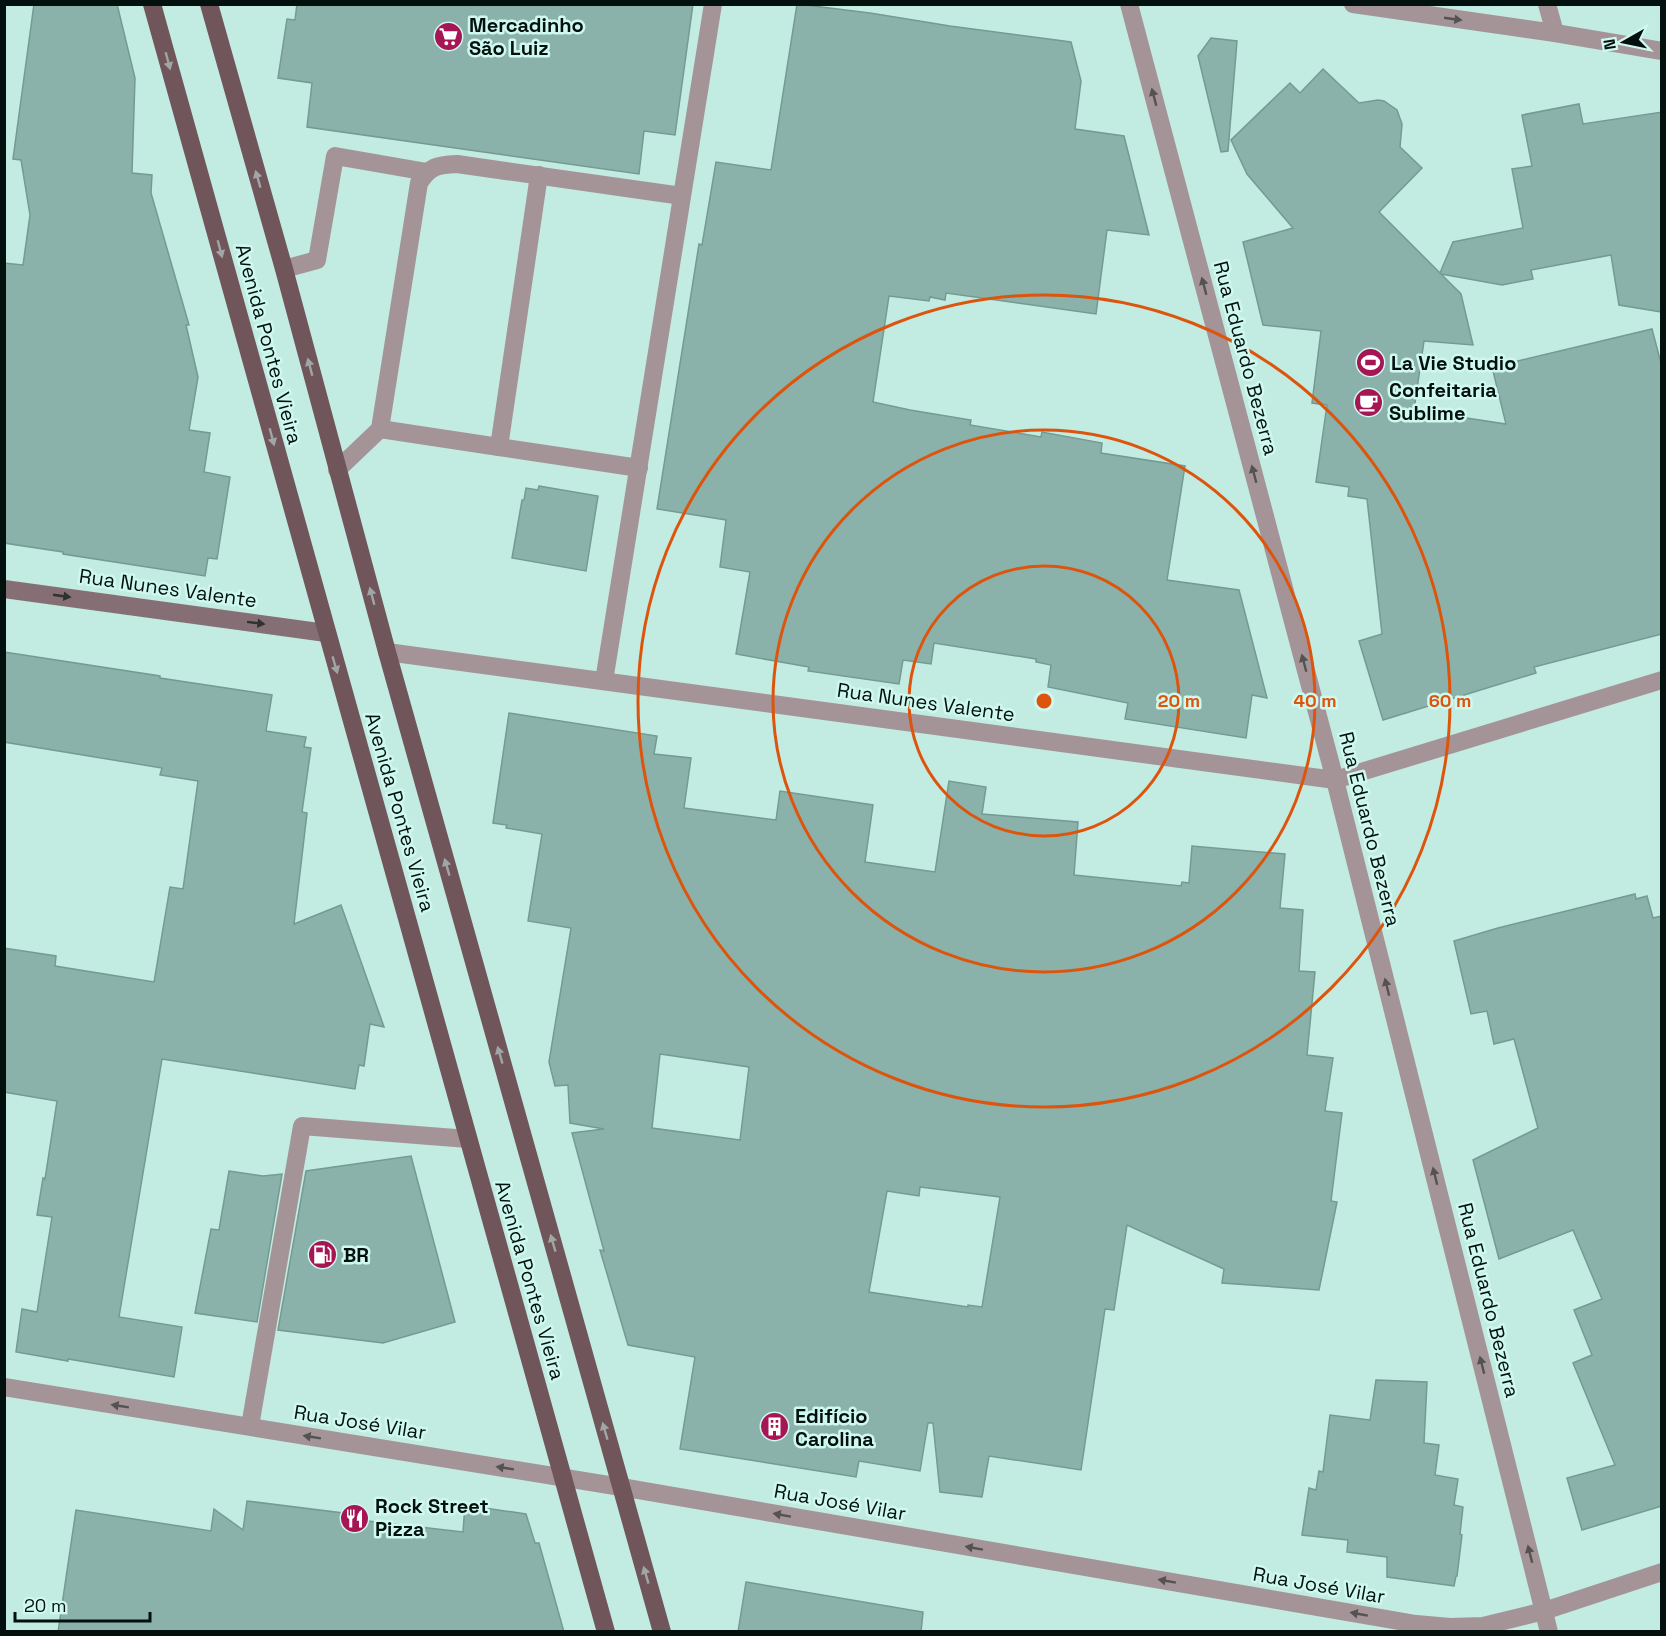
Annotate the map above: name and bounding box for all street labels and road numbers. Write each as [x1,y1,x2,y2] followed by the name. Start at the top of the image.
[230,241,308,447] street label: Avenida Pontes Vieira
[1208,258,1284,458] street label: Rua Eduardo Bezerra
[78,563,258,613] street label: Rua Nunes Valente
[836,677,1016,727] street label: Rua Nunes Valente
[359,709,441,915] street label: Avenida Pontes Vieira
[1333,729,1407,929] street label: Rua Eduardo Bezerra
[489,1177,571,1383] street label: Avenida Pontes Vieira
[1452,1200,1526,1400] street label: Rua Eduardo Bezerra
[292,1399,428,1445] street label: Rua José Vilar
[772,1478,908,1526] street label: Rua José Vilar
[1251,1561,1387,1609] street label: Rua José Vilar

